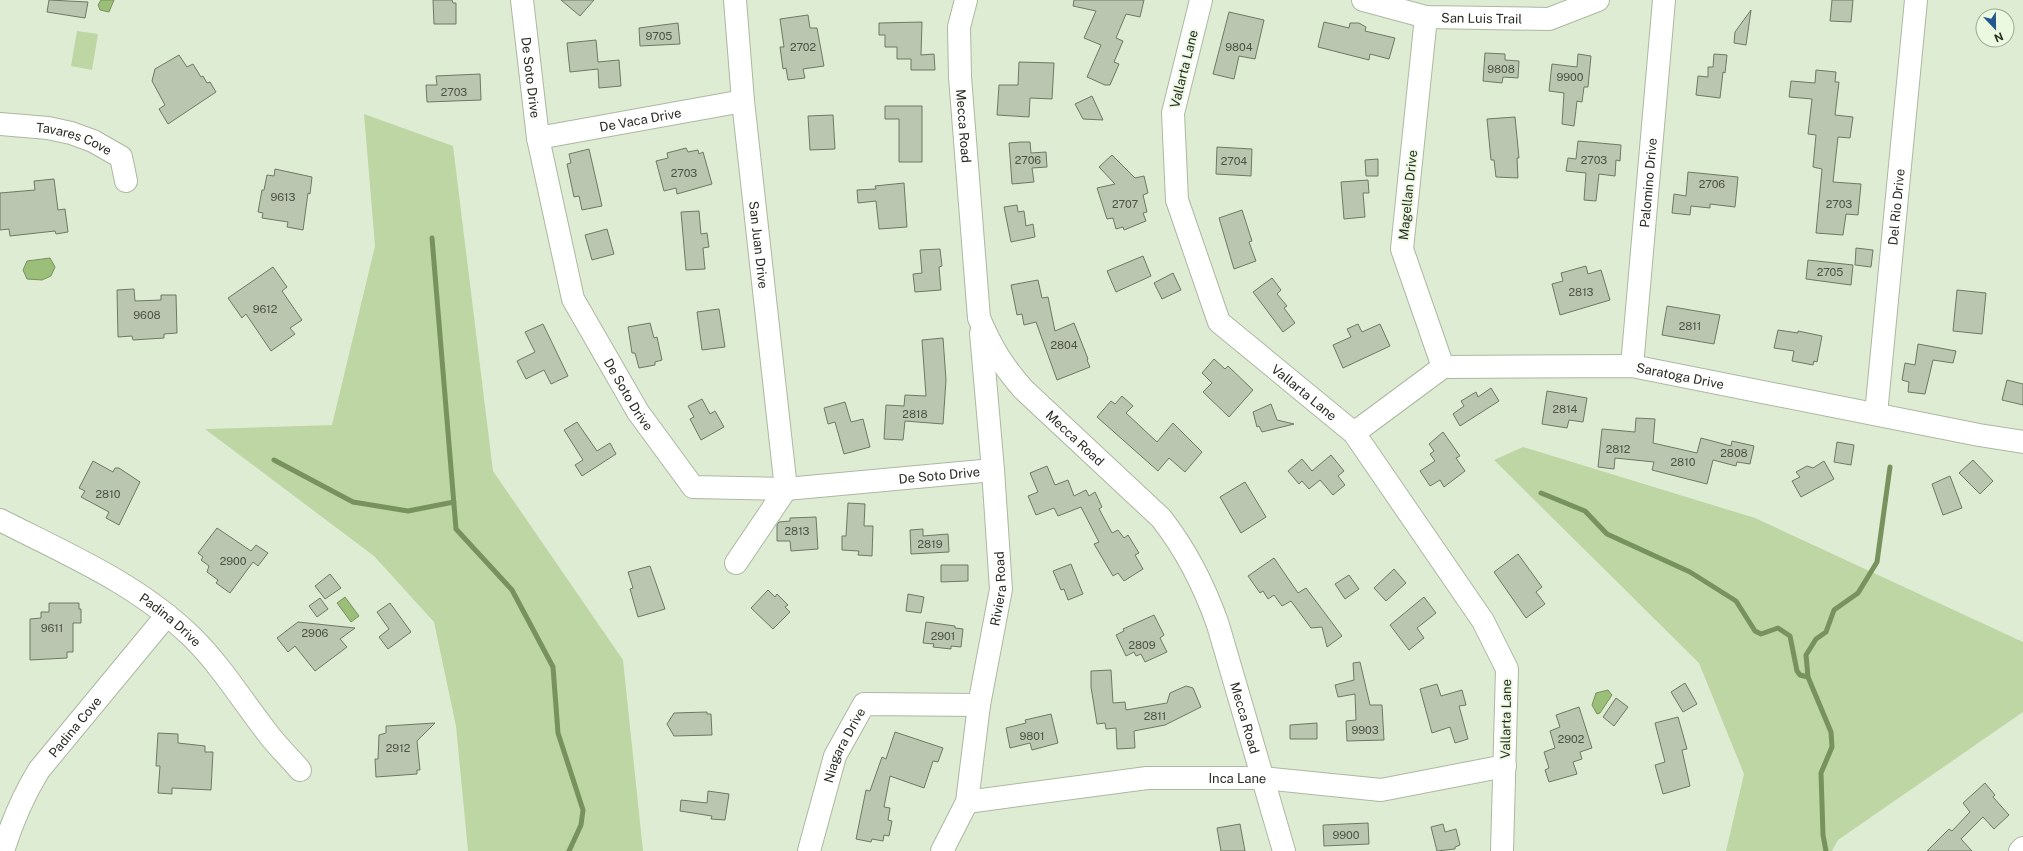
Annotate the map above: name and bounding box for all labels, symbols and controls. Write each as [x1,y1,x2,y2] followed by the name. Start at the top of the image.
[1975,8,2015,48] north arrow
[1441,10,1523,26] street label: San Luis Trail
[1167,28,1201,110] street label: Vallarta Lane
[646,30,672,42] house number: 9705
[1993,30,2005,44] text: N
[519,36,543,119] street label: De Soto Drive
[790,41,817,53] house number: 2702
[1225,41,1253,53] house number: 9804
[1487,63,1515,75] house number: 9808
[1557,71,1584,83] house number: 9900
[441,86,467,98] house number: 2703
[953,88,974,163] street label: Mecca Road
[598,105,683,134] street label: De Vaca Drive
[35,120,115,158] street label: Tavares Cove
[1637,137,1659,228] street label: Palomino Drive
[1396,149,1420,241] street label: Magellan Drive
[1015,154,1041,166] house number: 2706
[1581,154,1607,166] house number: 2703
[1221,155,1247,167] house number: 2704
[671,167,697,179] house number: 2703
[1885,168,1907,246] street label: Del Rio Drive
[1699,178,1725,190] house number: 2706
[270,191,296,203] house number: 9613
[1112,198,1138,210] house number: 2707
[1826,198,1852,210] house number: 2703
[747,200,771,289] street label: San Juan Drive
[1817,266,1843,278] house number: 2705
[1568,286,1594,298] house number: 2813
[253,303,278,315] house number: 9612
[133,309,161,321] house number: 9608
[1679,320,1701,332] house number: 2811
[1050,339,1078,351] house number: 2804
[601,355,656,433] street label: De Soto Drive
[1635,360,1725,392] street label: Saratoga Drive
[1269,361,1340,423] street label: Vallarta Lane
[1552,403,1578,415] house number: 2814
[1043,407,1107,469] street label: Mecca Road
[902,408,928,420] house number: 2818
[1606,443,1631,455] house number: 2812
[1720,447,1748,459] house number: 2808
[1671,456,1696,468] house number: 2810
[898,464,981,486] street label: De Soto Drive
[96,488,121,500] house number: 2810
[784,525,810,537] house number: 2813
[917,538,943,550] house number: 2819
[987,551,1009,627] street label: Riviera Road
[220,555,247,567] house number: 2900
[137,590,204,649] street label: Padina Drive
[41,622,63,634] house number: 9611
[302,627,329,639] house number: 2906
[931,630,955,642] house number: 2901
[1128,639,1156,651] house number: 2809
[1498,679,1514,759] street label: Vallarta Lane
[1228,680,1263,755] street label: Mecca Road
[45,693,104,760] street label: Padina Cove
[821,705,868,784] street label: Niagara Drive
[1144,710,1166,722] house number: 2811
[1351,724,1379,736] house number: 9903
[1019,730,1045,742] house number: 9801
[1558,733,1585,745] house number: 2902
[386,742,411,754] house number: 2912
[1208,770,1267,786] street label: Inca Lane
[1333,829,1360,841] house number: 9900

